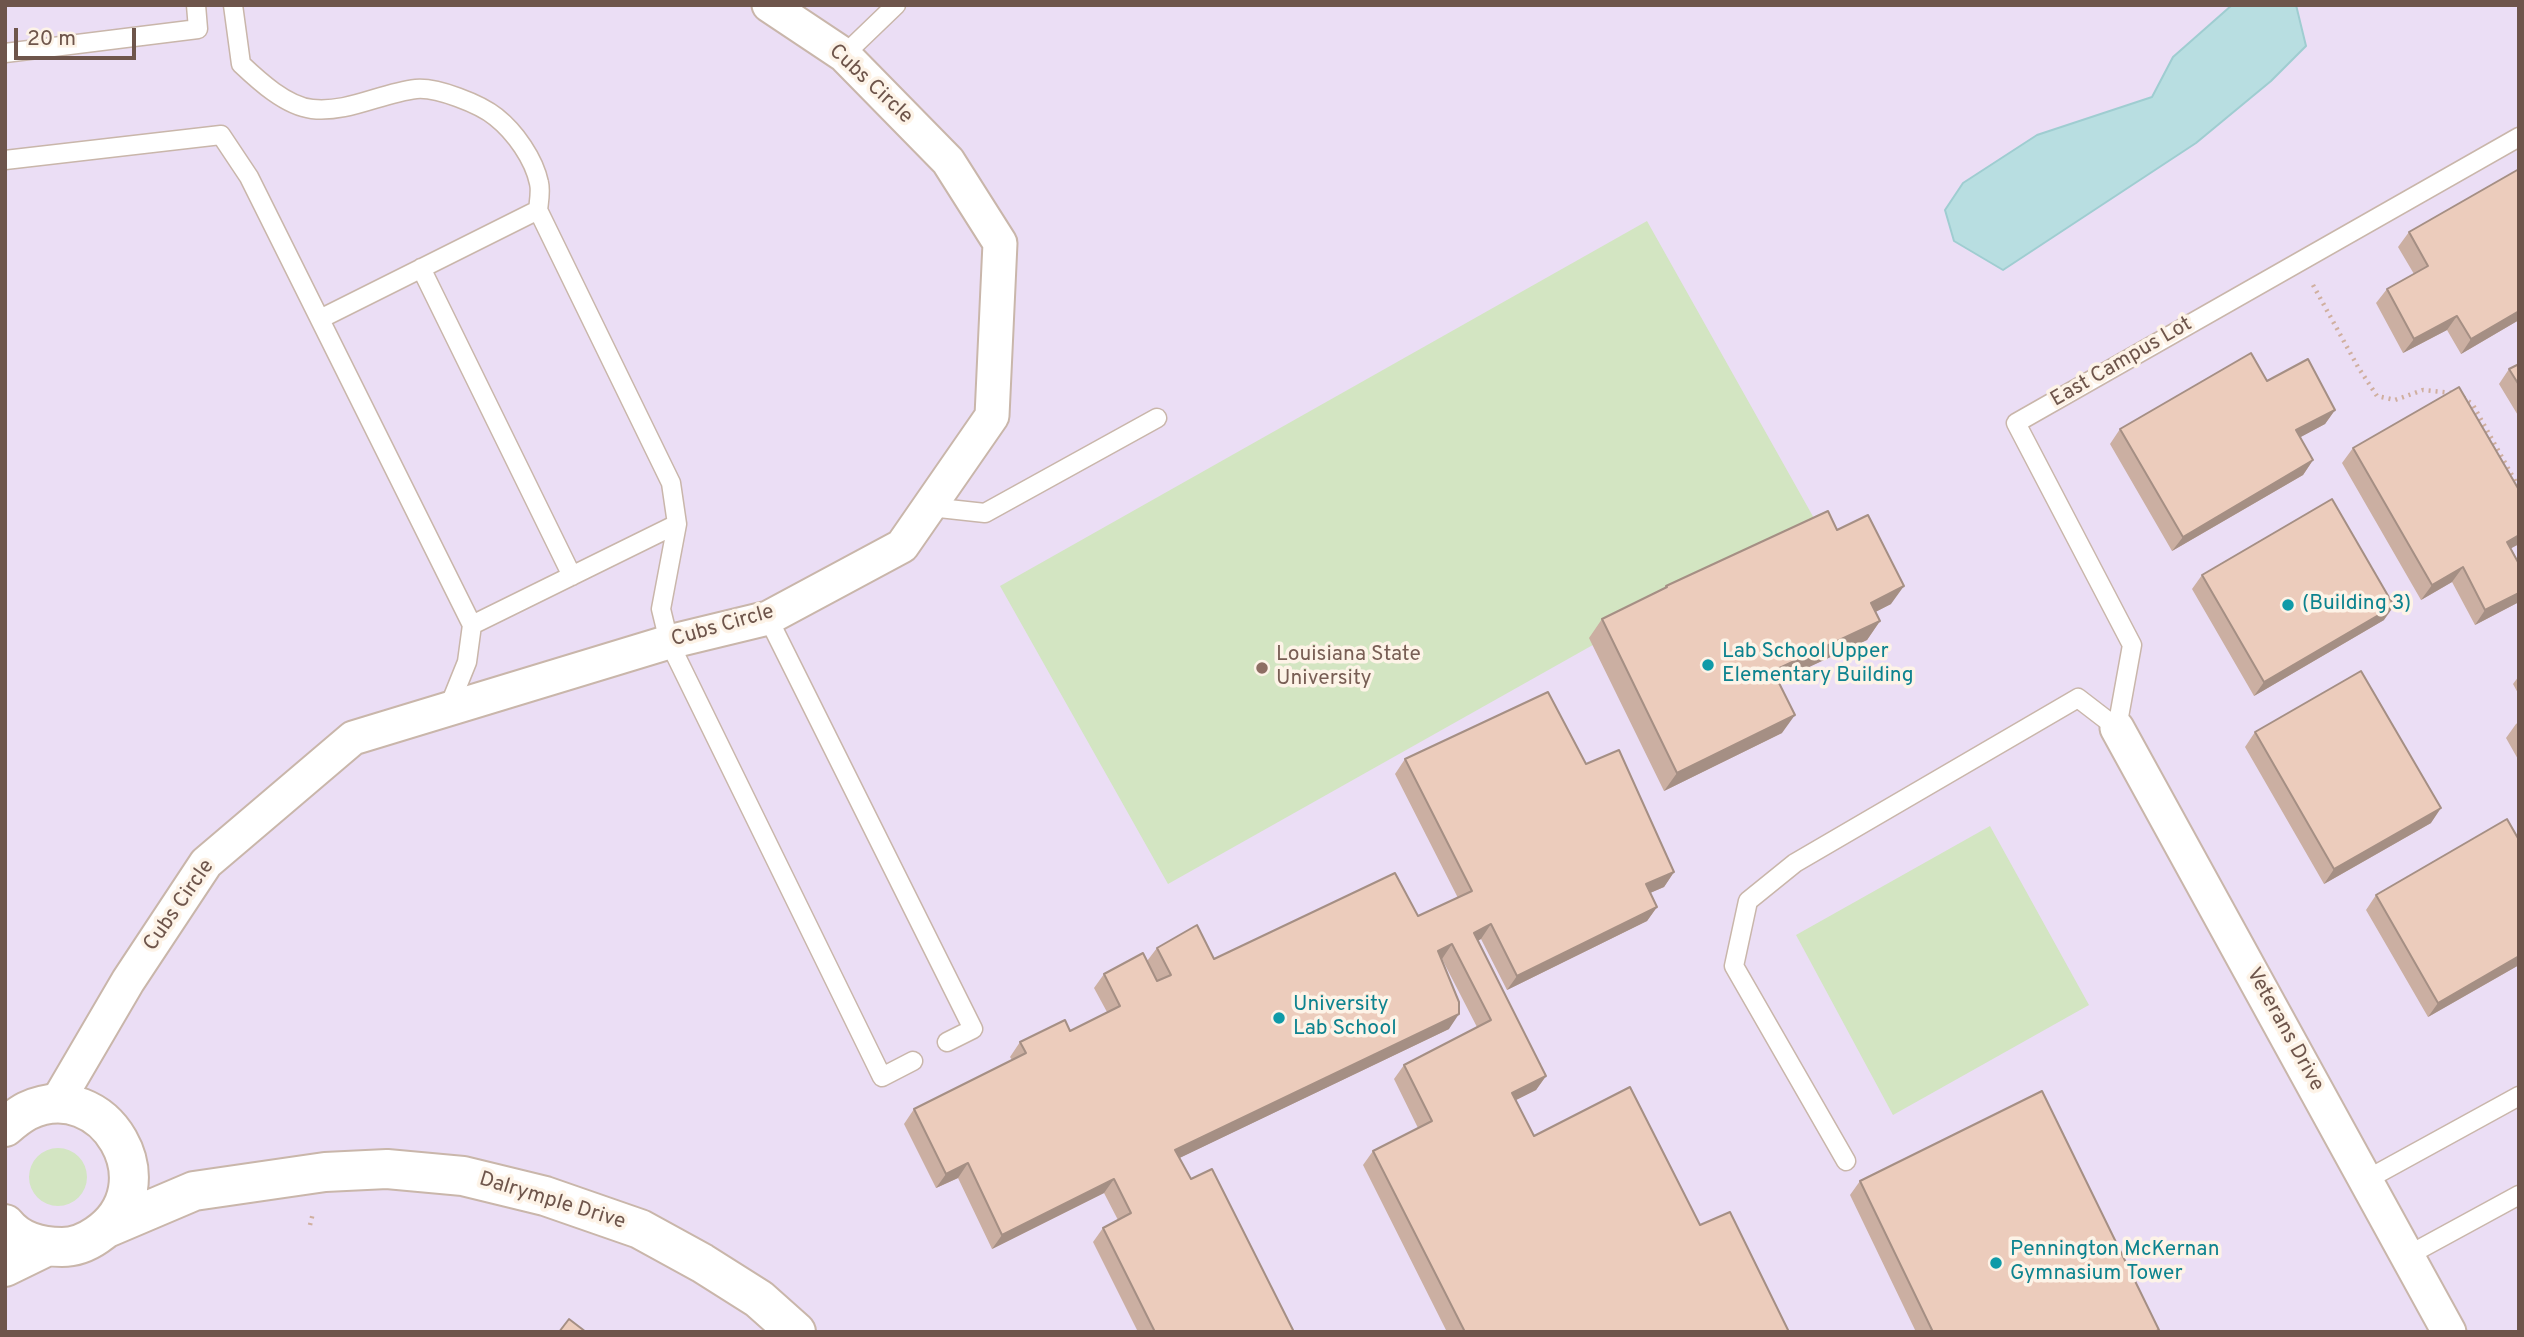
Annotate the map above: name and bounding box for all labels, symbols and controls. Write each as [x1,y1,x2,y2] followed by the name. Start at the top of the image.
[18,14,140,58] scale bar
[27,26,76,53] text: 20 m
[823,40,917,130] street label: Cubs Circle
[2047,312,2197,414] street label: East Campus Lot
[2302,592,2411,618] place label: (Building 3)
[2280,597,2296,613] marker: (Building 3)
[669,600,777,654] street label: Cubs Circle
[1722,640,1914,690] place label: Lab School Upper Elementary Building
[1276,643,1421,693] place label: Louisiana State University
[1700,657,1716,673] marker: Lab School Upper Elementary Building
[1254,660,1270,676] marker: Louisiana State University
[139,856,221,956] street label: Cubs Circle
[2240,964,2328,1096] street label: Veterans Drive
[1293,993,1397,1043] place label: University Lab School
[1271,1010,1287,1026] marker: University Lab School
[476,1168,628,1236] street label: Dalrymple Drive
[2010,1238,2220,1288] place label: Pennington McKernan Gymnasium Tower
[1988,1255,2004,1271] marker: Pennington McKernan Gymnasium Tower

